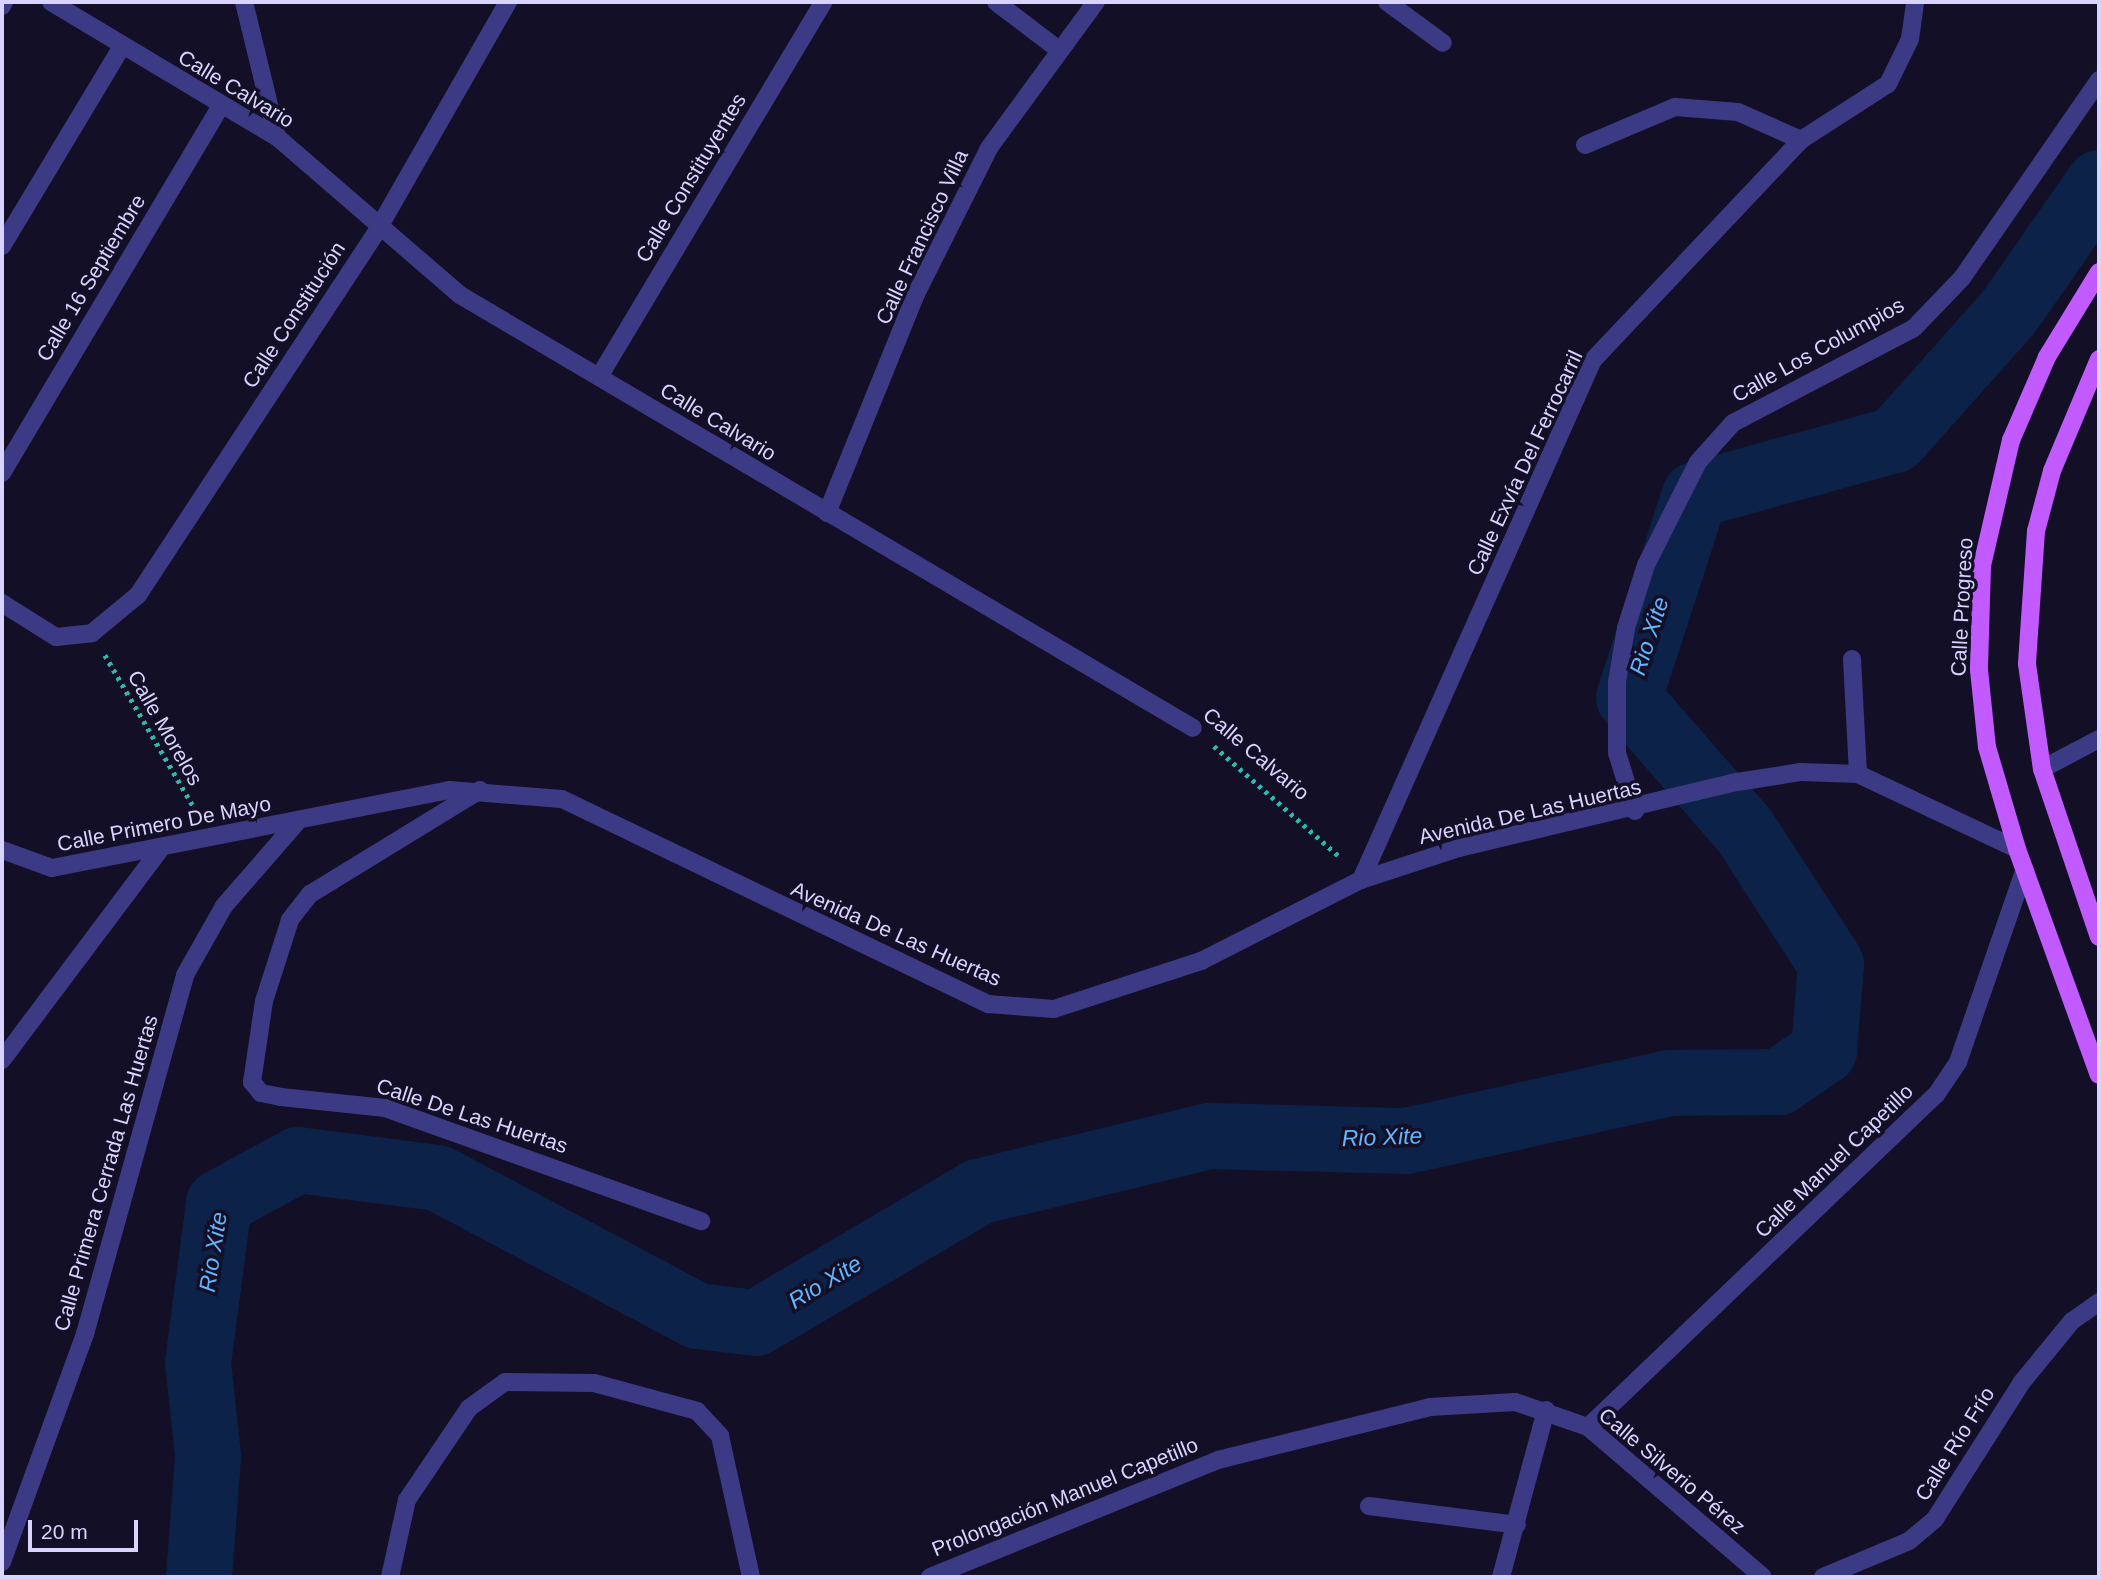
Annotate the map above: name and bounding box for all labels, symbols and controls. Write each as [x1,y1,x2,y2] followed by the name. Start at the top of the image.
[173,45,299,133] street label: Calle Calvario
[631,89,751,267] street label: Calle Constituyentes
[870,146,974,328] street label: Calle Francisco Villa
[31,190,151,366] street label: Calle 16 Septiembre
[237,237,351,393] street label: Calle Constitución
[1728,292,1908,408] street label: Calle Los Columpios
[1462,347,1588,579] street label: Calle Exvía Del Ferrocarril
[655,378,781,466] street label: Calle Calvario
[1946,537,1978,677] street label: Calle Progreso
[1623,593,1675,679] water label: Rio Xite
[122,666,208,790] street label: Calle Morelos
[1198,702,1314,806] street label: Calle Calvario
[1416,774,1644,850] street label: Avenida De Las Huertas
[55,791,273,857] street label: Calle Primero De Mayo
[787,876,1005,992] street label: Avenida De Las Huertas
[49,1012,163,1334] street label: Calle Primera Cerrada Las Huertas
[373,1073,571,1159] street label: Calle De Las Huertas
[1750,1079,1918,1243] street label: Calle Manuel Capetillo
[1341,1122,1423,1152] water label: Rio Xite
[193,1210,233,1294] water label: Rio Xite
[783,1249,867,1315] water label: Rio Xite
[1910,1382,2000,1506] street label: Calle Río Frío
[1594,1402,1750,1540] street label: Calle Silverio Pérez
[928,1432,1202,1562] street label: Prolongación Manuel Capetillo
[32,1506,142,1550] scale bar
[41,1520,88,1543] text: 20 m

